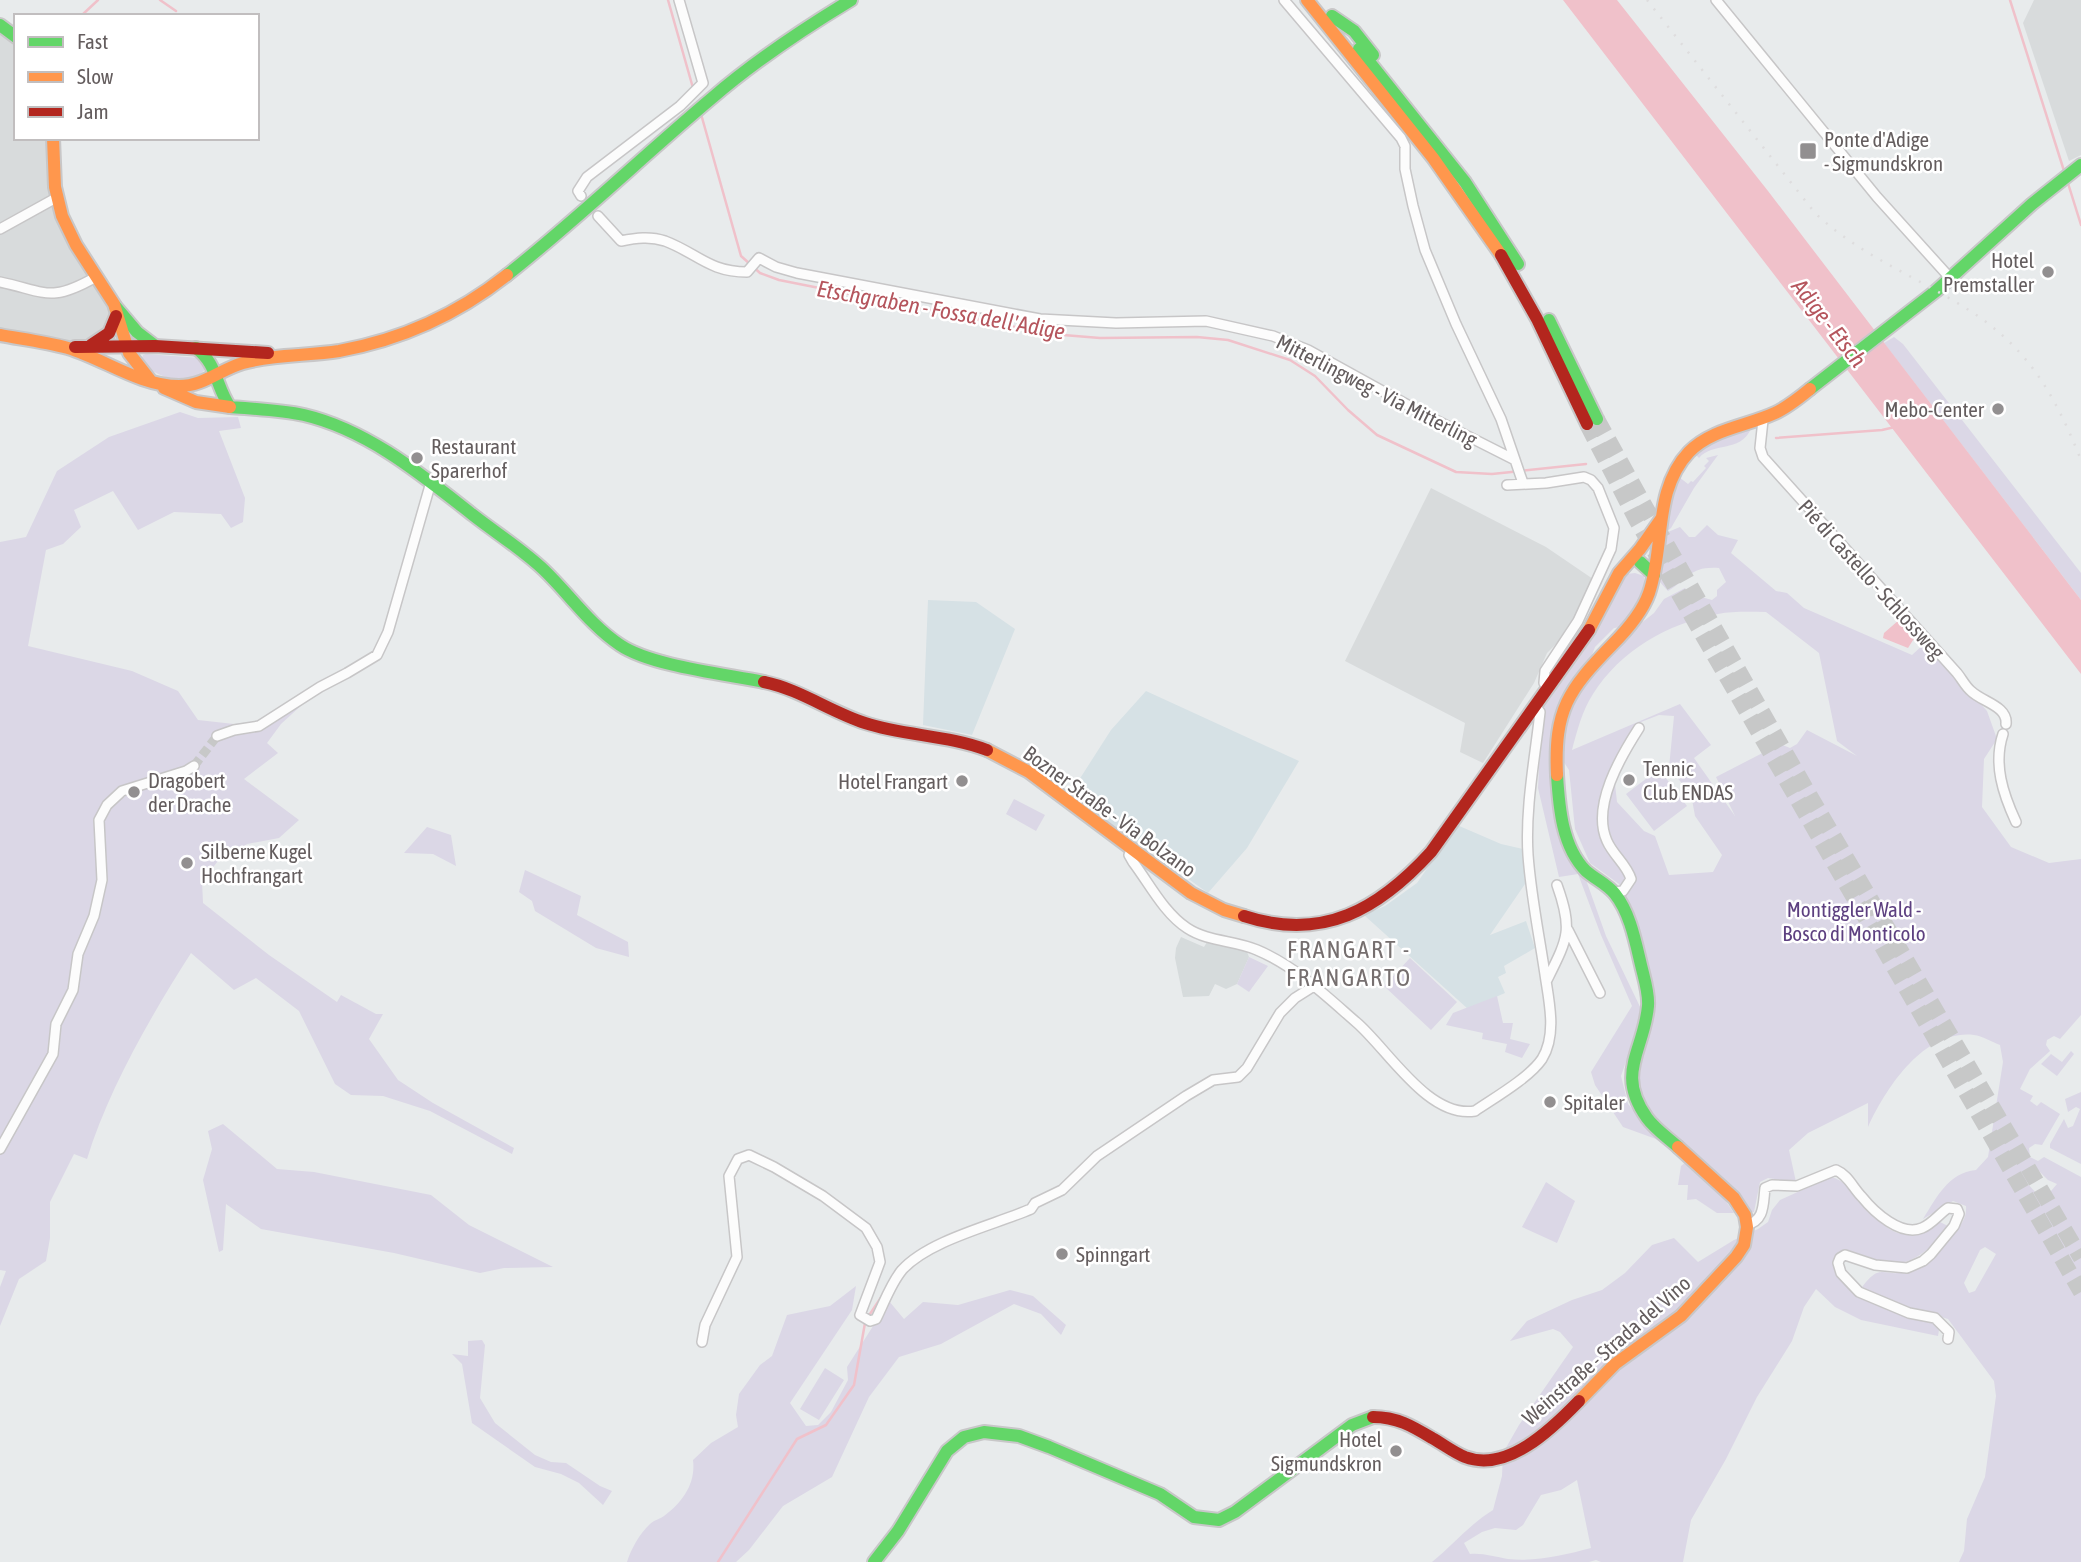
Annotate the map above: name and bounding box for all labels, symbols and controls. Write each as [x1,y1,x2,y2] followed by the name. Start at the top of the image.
[14,14,259,140] legend
[77,29,108,53] text: Fast
[77,64,114,88] text: Slow
[77,99,109,123] text: Jam
[1824,127,1943,175] place label: Ponte d'Adige - Sigmundskron
[1798,141,1818,161] marker: Ponte d'Adige - Sigmundskron
[1943,248,2035,296] place label: Hotel Premstaller
[2040,264,2056,280] marker: Hotel Premstaller
[1786,273,1871,372] water label: Adige - Etsch
[815,275,1067,345] water label: Etschgraben - Fossa dell'Adige
[1273,329,1481,451] street label: Mitterlingweg - Via Mitterling
[1885,397,1985,421] place label: Mebo-Center
[1990,401,2006,417] marker: Mebo-Center
[431,434,516,482] place label: Restaurant Sparerhof
[409,450,425,466] marker: Restaurant Sparerhof
[1794,494,1950,664] street label: Pié di Castello - Schlossweg
[1019,740,1201,882] street label: Bozner Straße - Via Bolzano
[1643,756,1733,804] place label: Tennic Club ENDAS
[148,768,231,816] place label: Dragobert der Drache
[838,769,948,793] place label: Hotel Frangart
[1621,772,1637,788] marker: Tennic Club ENDAS
[954,773,970,789] marker: Hotel Frangart
[126,784,142,800] marker: Dragobert der Drache
[201,839,313,887] place label: Silberne Kugel Hochfrangart
[179,855,195,871] marker: Silberne Kugel Hochfrangart
[1782,897,1926,945] park label: Montiggler Wald - Bosco di Monticolo
[1286,936,1412,991] district label: FRANGART - FRANGARTO
[1564,1090,1625,1114] place label: Spitaler
[1542,1094,1558,1110] marker: Spitaler
[1076,1242,1150,1266] place label: Spinngart
[1054,1246,1070,1262] marker: Spinngart
[1517,1271,1695,1429] street label: Weinstraße - Strada del Vino
[1271,1427,1382,1475] place label: Hotel Sigmundskron
[1388,1443,1404,1459] marker: Hotel Sigmundskron

